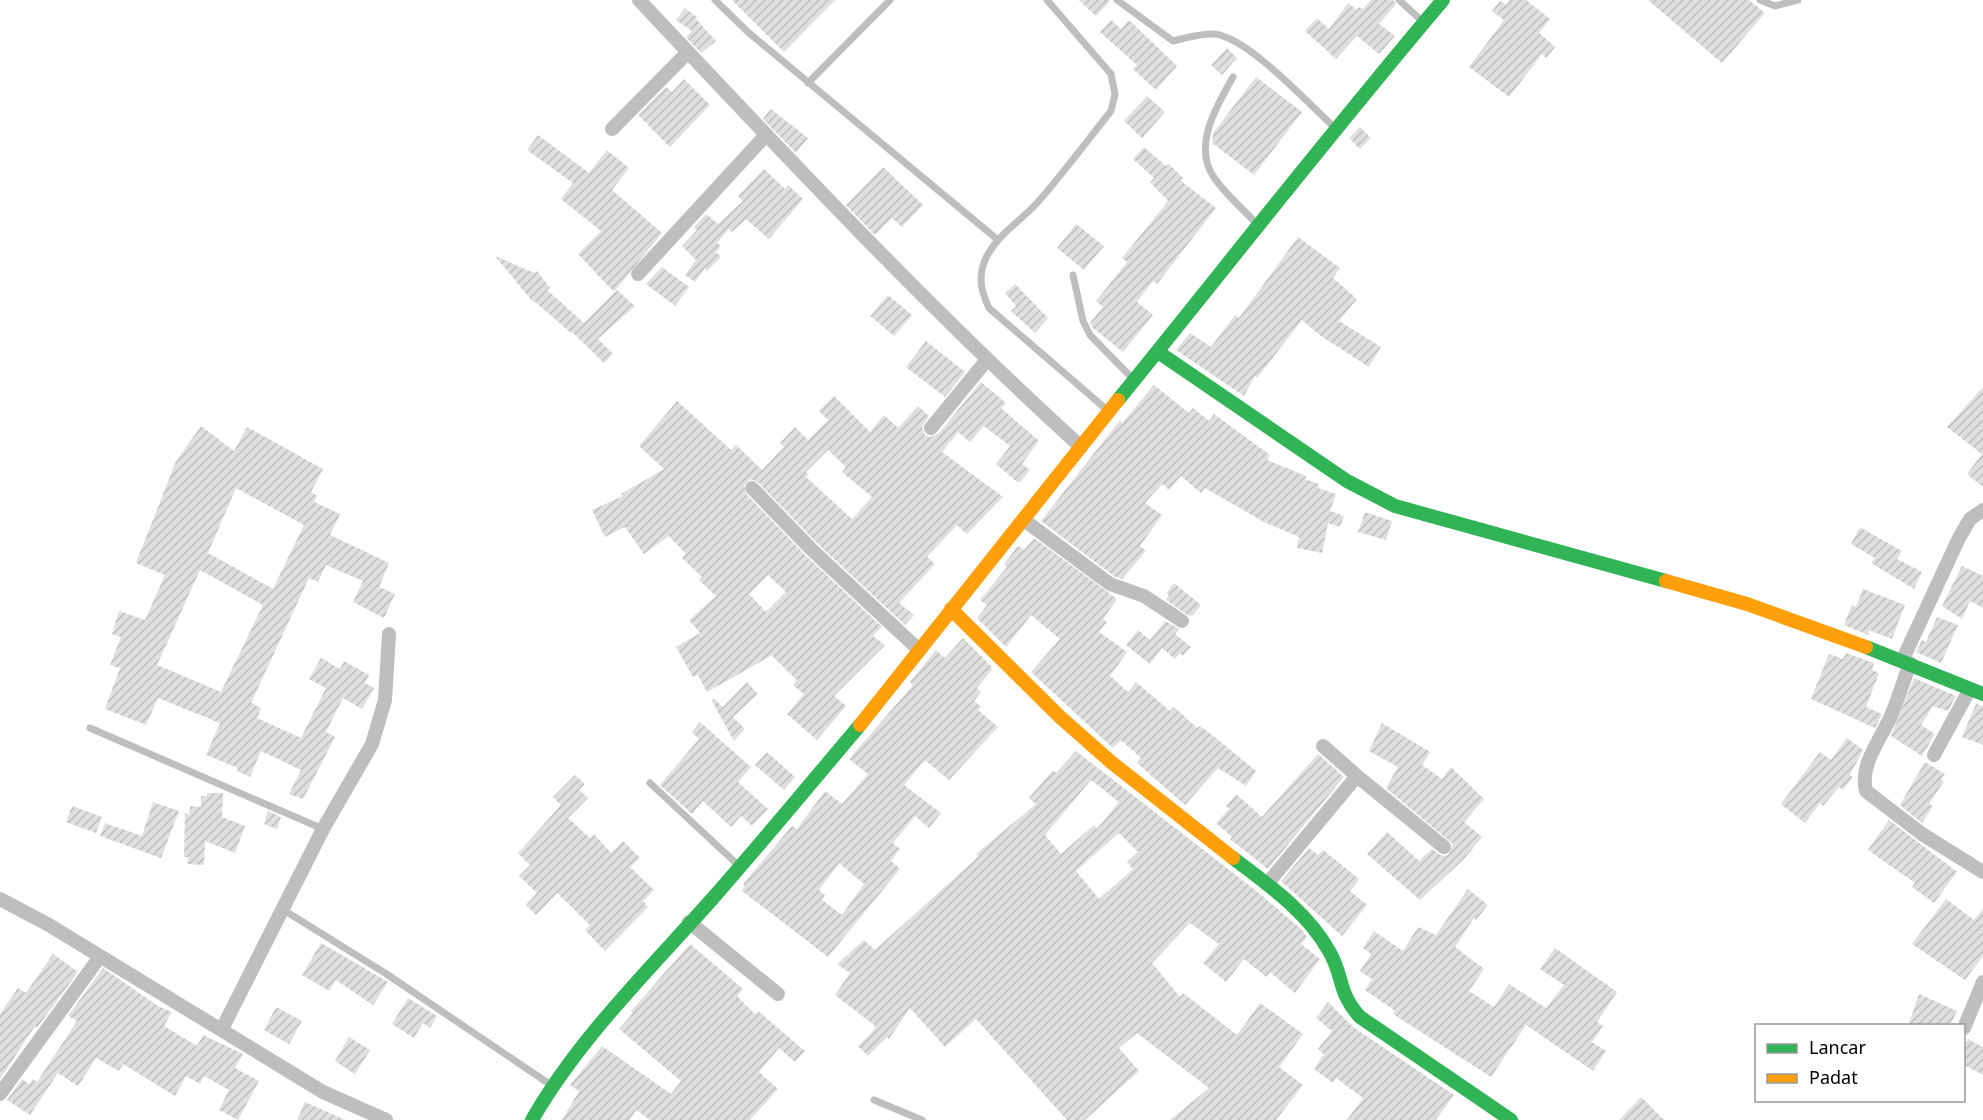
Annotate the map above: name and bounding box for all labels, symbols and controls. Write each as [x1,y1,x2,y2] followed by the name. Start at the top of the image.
[1755,1024,1965,1102] legend
[1809,1035,1866,1059] text: Lancar
[1809,1065,1858,1089] text: Padat

